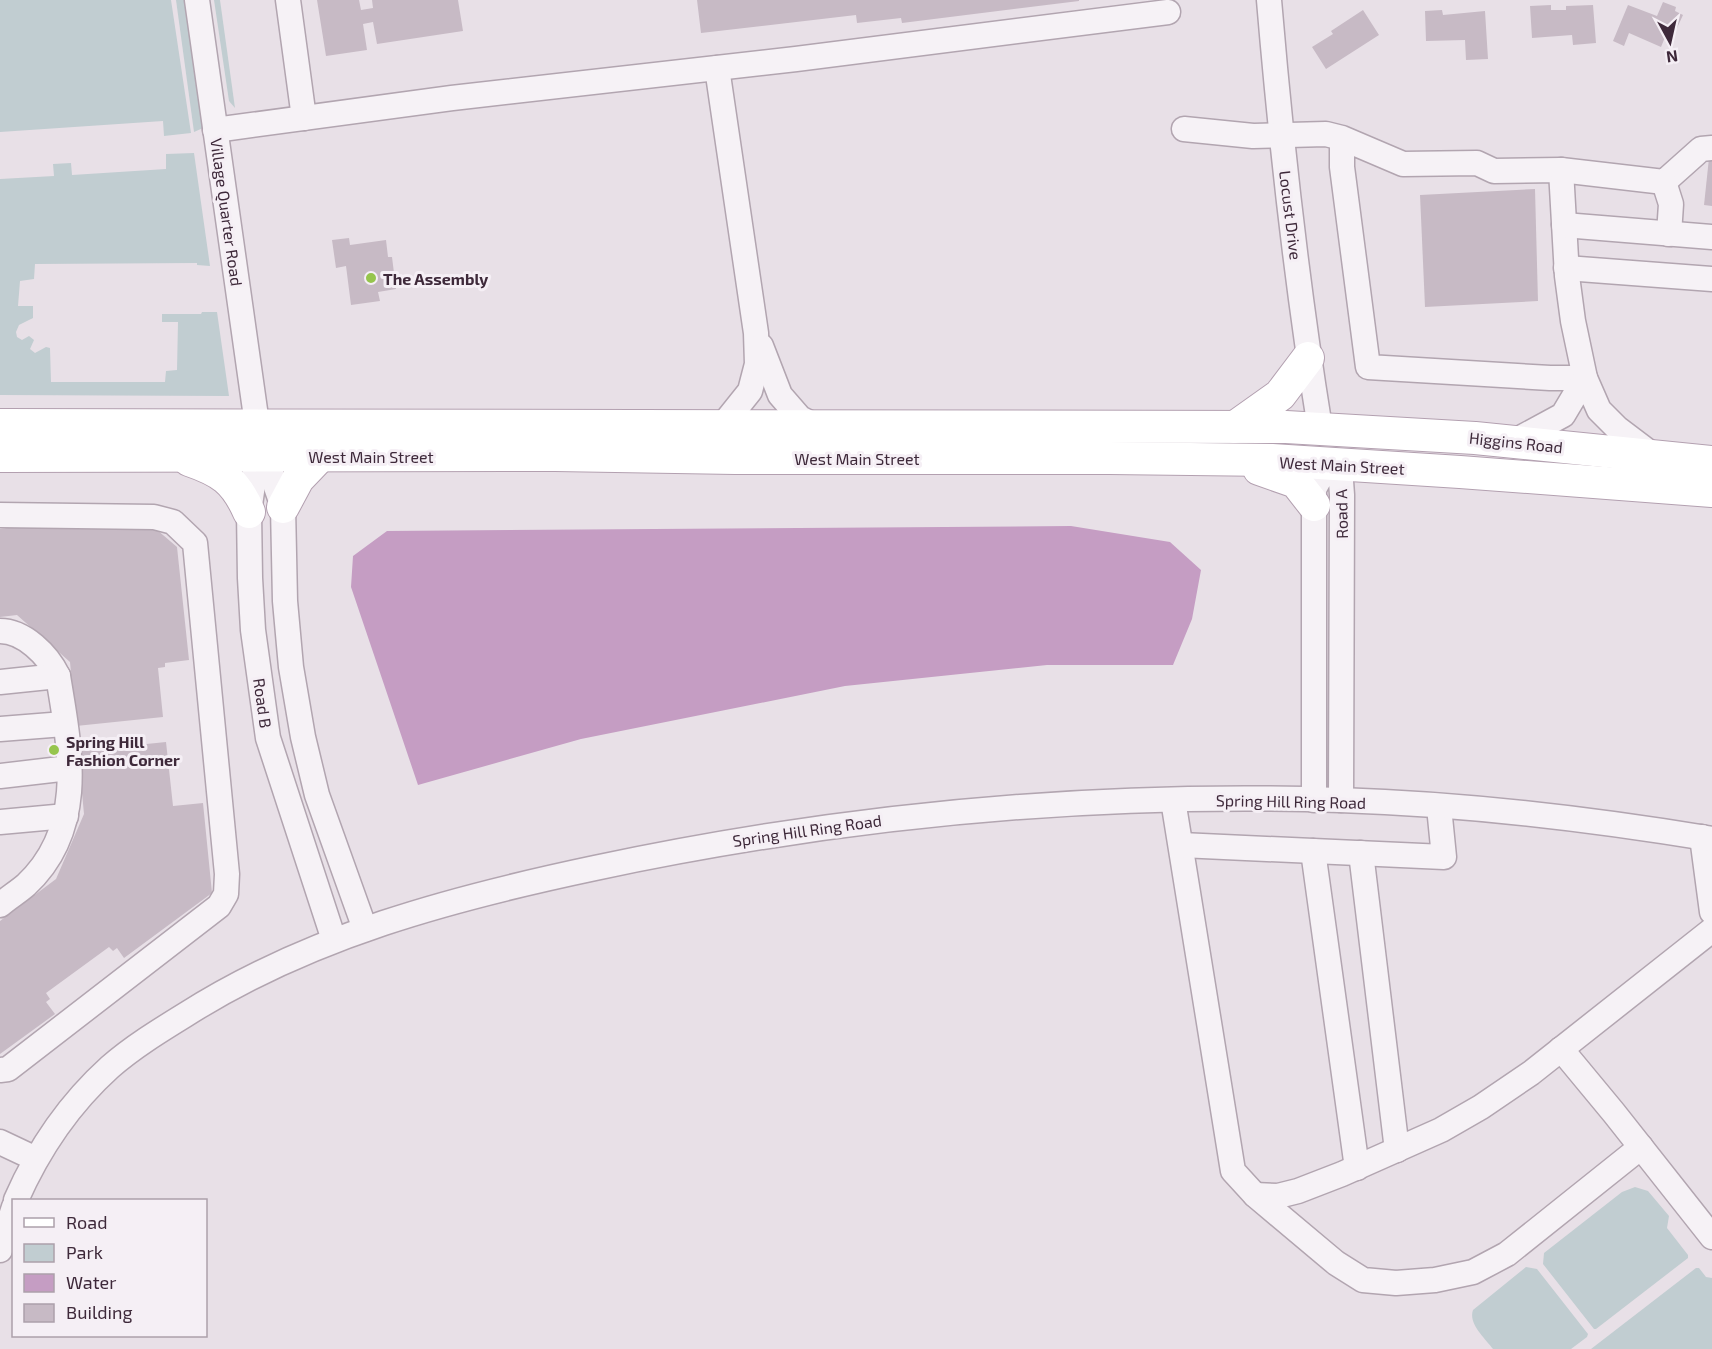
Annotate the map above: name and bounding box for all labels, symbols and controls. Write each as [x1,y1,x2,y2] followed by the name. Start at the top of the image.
[1640,12,1700,72] north arrow
[1665,47,1679,68] text: N
[206,137,247,287] street label: Village Quarter Road
[1276,169,1306,261] street label: Locust Drive
[383,269,488,289] place label: The Assembly
[364,271,378,285] marker: The Assembly
[1468,428,1564,456] street label: Higgins Road
[308,447,434,466] street label: West Main Street
[794,449,920,468] street label: West Main Street
[1279,452,1405,478] street label: West Main Street
[1331,489,1351,539] street label: Road A
[250,677,276,729] street label: Road B
[66,732,180,769] place label: Spring Hill Fashion Corner
[47,743,61,757] marker: Spring Hill Fashion Corner
[1216,790,1366,812] street label: Spring Hill Ring Road
[731,810,883,850] street label: Spring Hill Ring Road
[12,1199,207,1337] legend
[66,1211,107,1233] text: Road
[66,1241,103,1263] text: Park
[66,1271,116,1293] text: Water
[66,1301,133,1323] text: Building

